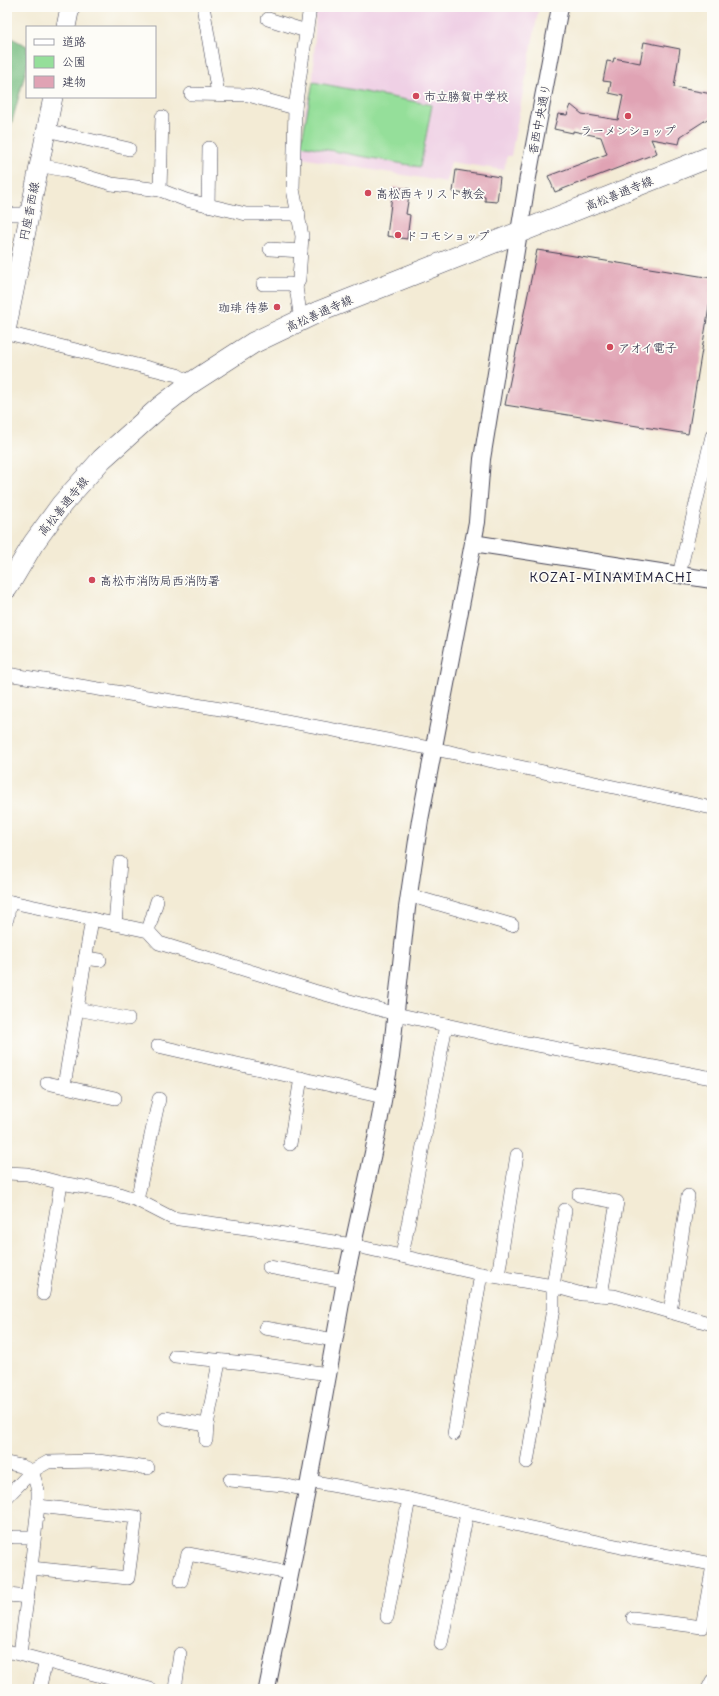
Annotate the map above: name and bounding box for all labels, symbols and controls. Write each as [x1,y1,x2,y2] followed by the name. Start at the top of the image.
[26,26,156,98] legend
[62,34,86,49] text: 道路
[62,54,86,69] text: 公園
[62,74,86,89] text: 建物
[525,82,553,156] street label: 香西中央通り
[424,89,508,104] place label: 市立勝賀中学校
[411,91,421,101] marker: 市立勝賀中学校
[623,111,633,121] marker: ラーメンショップ
[580,123,676,138] place label: ラーメンショップ
[583,173,655,213] street label: 高松善通寺線
[16,180,42,242] street label: 円座香西線
[376,186,485,201] place label: 高松西キリスト教会
[363,188,373,198] marker: 高松西キリスト教会
[406,228,490,243] place label: ドコモショップ
[393,230,403,240] marker: ドコモショップ
[283,292,355,334] street label: 高松善通寺線
[218,300,269,315] place label: 珈琲 待夢
[272,302,282,312] marker: 珈琲 待夢
[618,340,677,355] place label: アオイ電子
[605,342,615,352] marker: アオイ電子
[35,473,91,539] street label: 高松善通寺線
[529,568,693,586] district label: KOZAI-MINAMIMACHI
[100,573,220,588] place label: 高松市消防局西消防署
[87,575,97,585] marker: 高松市消防局西消防署

